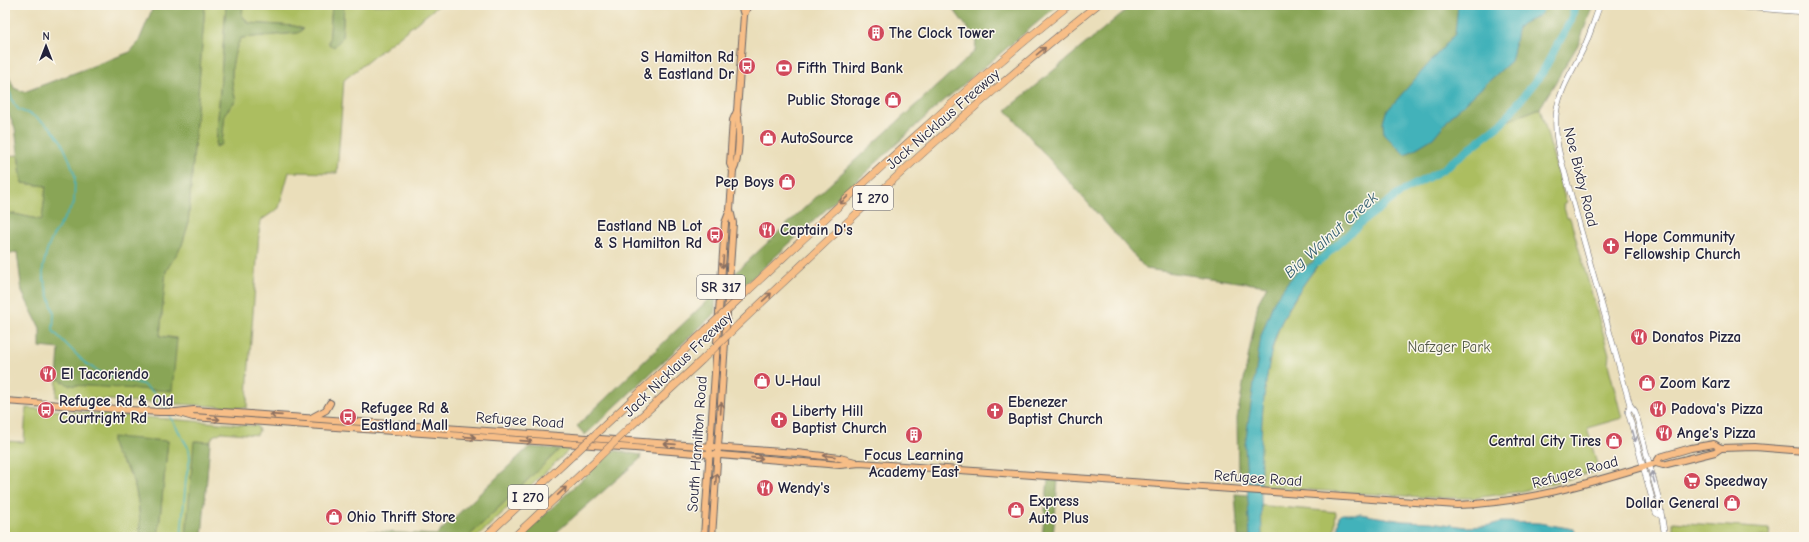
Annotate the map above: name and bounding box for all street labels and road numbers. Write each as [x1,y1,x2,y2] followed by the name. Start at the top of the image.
[883,65,1004,173] street label: Jack Nicklaus Freeway
[1560,125,1602,229] street label: Noe Bixby Road
[853,186,893,210] road number: I 270
[697,275,745,299] road number: SR 317
[620,307,736,421] street label: Jack Nicklaus Freeway
[683,375,711,513] street label: South Hamilton Road
[475,408,565,432] street label: Refugee Road
[1530,452,1620,492] street label: Refugee Road
[1213,466,1303,490] street label: Refugee Road
[508,485,548,509] road number: I 270

